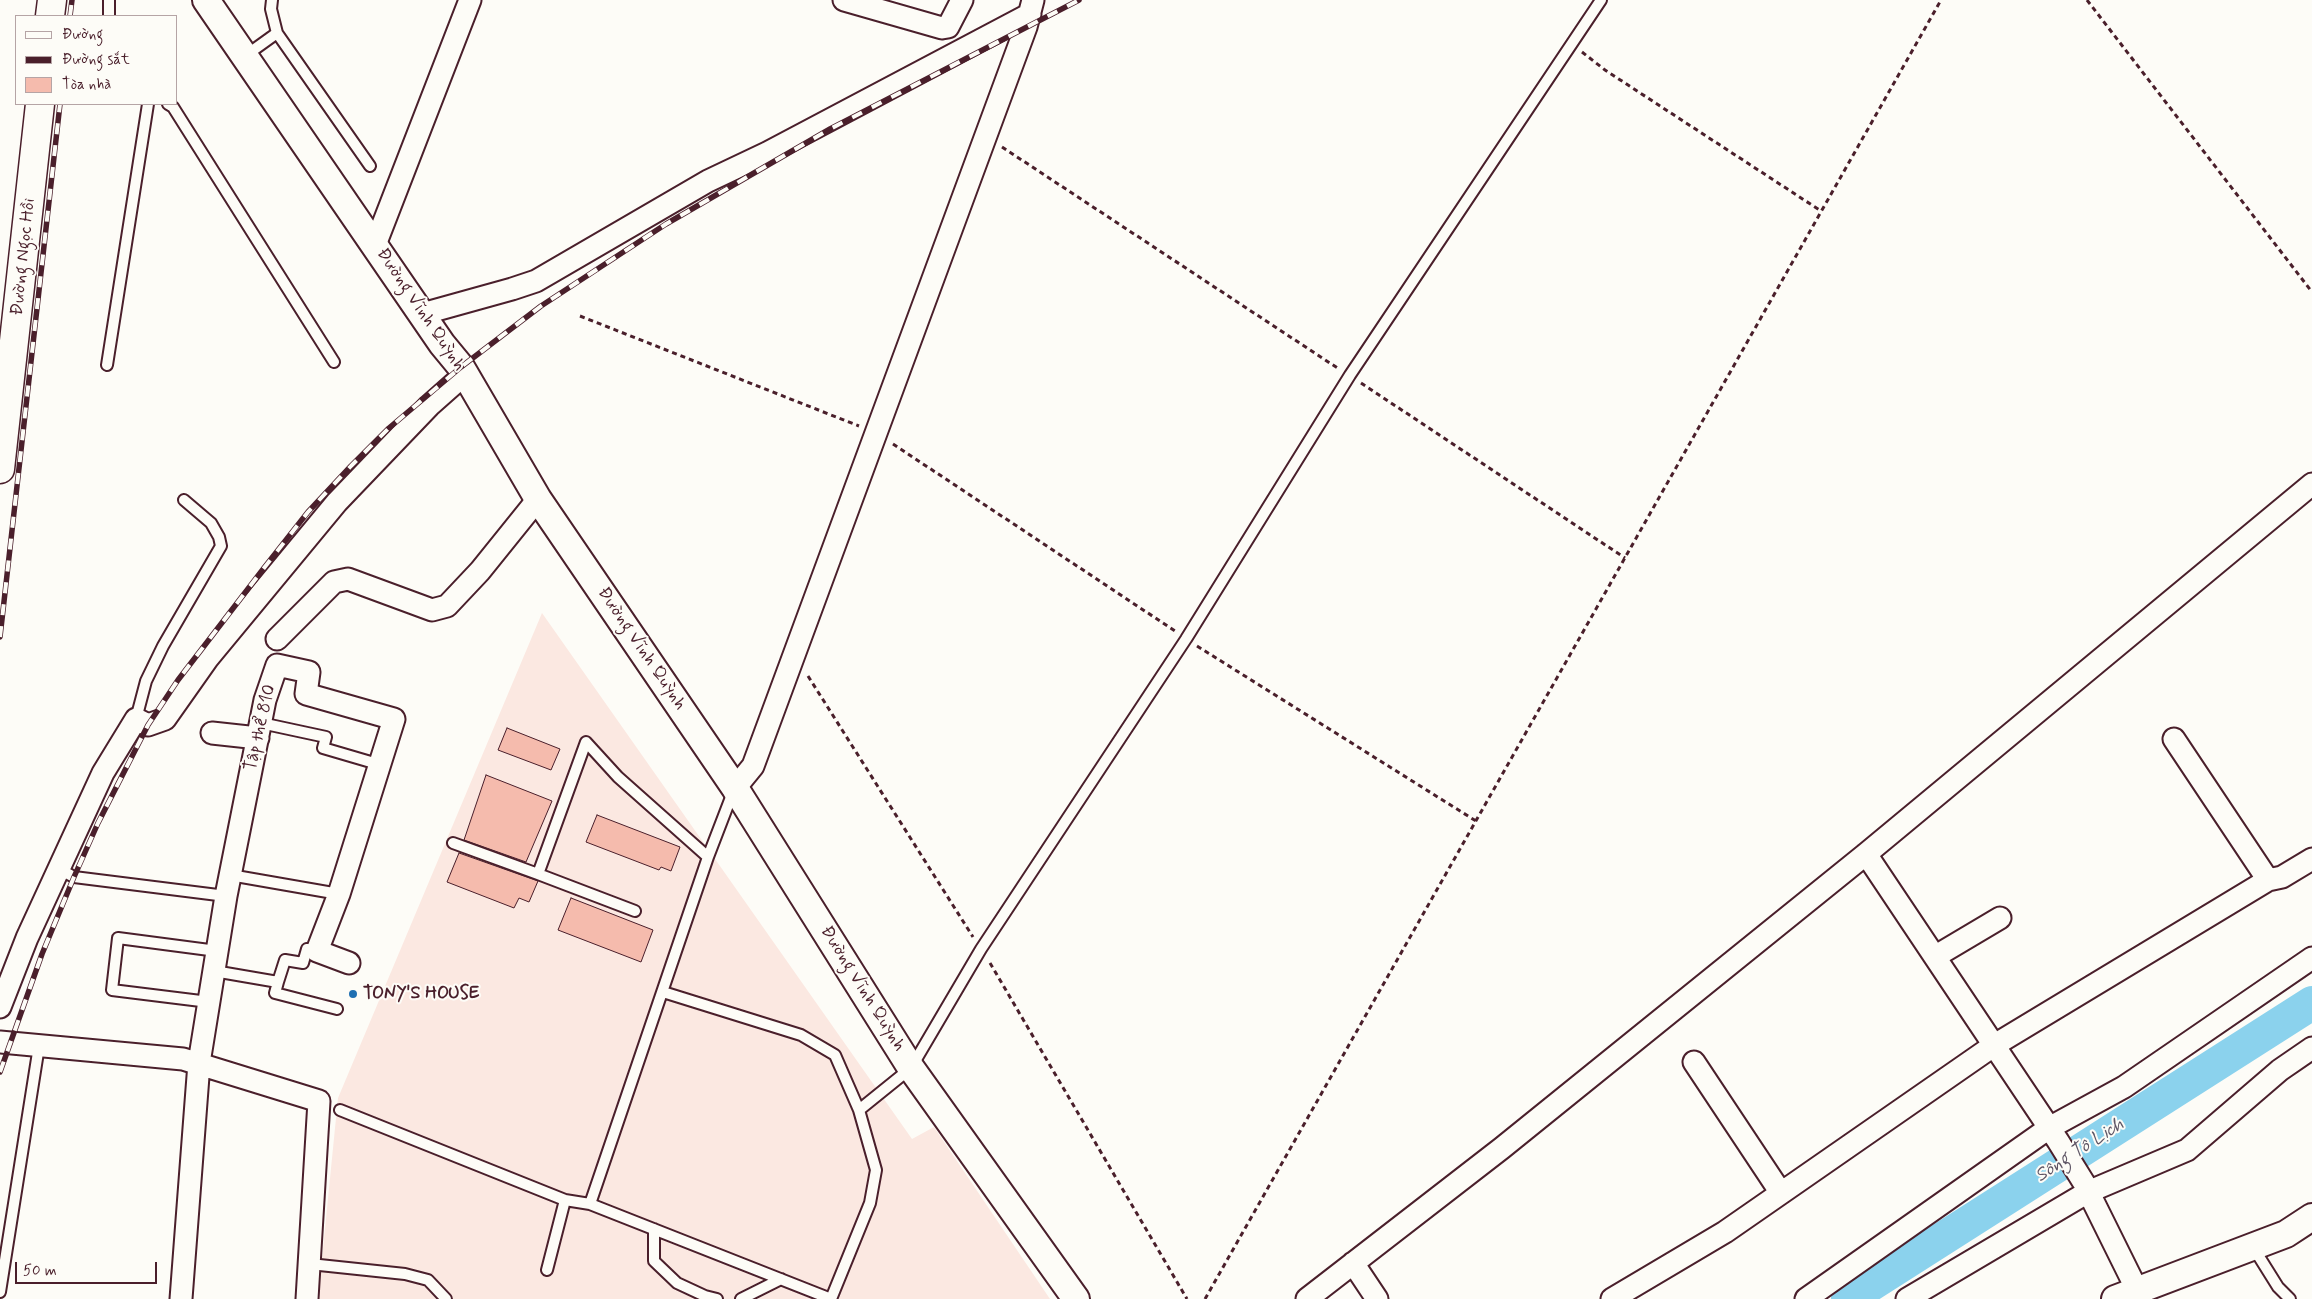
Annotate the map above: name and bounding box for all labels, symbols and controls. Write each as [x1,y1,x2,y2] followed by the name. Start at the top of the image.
[15,15,178,105] legend
[62,25,103,45] text: Đường
[62,50,130,70] text: Đường sắt
[62,75,111,95] text: Tòa nhà
[7,197,41,317] street label: Đường Ngọc Hồi
[371,244,469,376] street label: Đường Vĩnh Quỳnh
[592,583,690,715] street label: Đường Vĩnh Quỳnh
[241,683,281,773] street label: Tập thể 810
[815,922,909,1056] street label: Đường Vĩnh Quỳnh
[363,983,479,1005] place label: TONY'S HOUSE
[347,988,359,1000] marker: TONY'S HOUSE
[2031,1114,2129,1188] water label: Sông Tô Lịch
[18,1252,160,1284] scale bar
[23,1261,57,1281] text: 50 m

